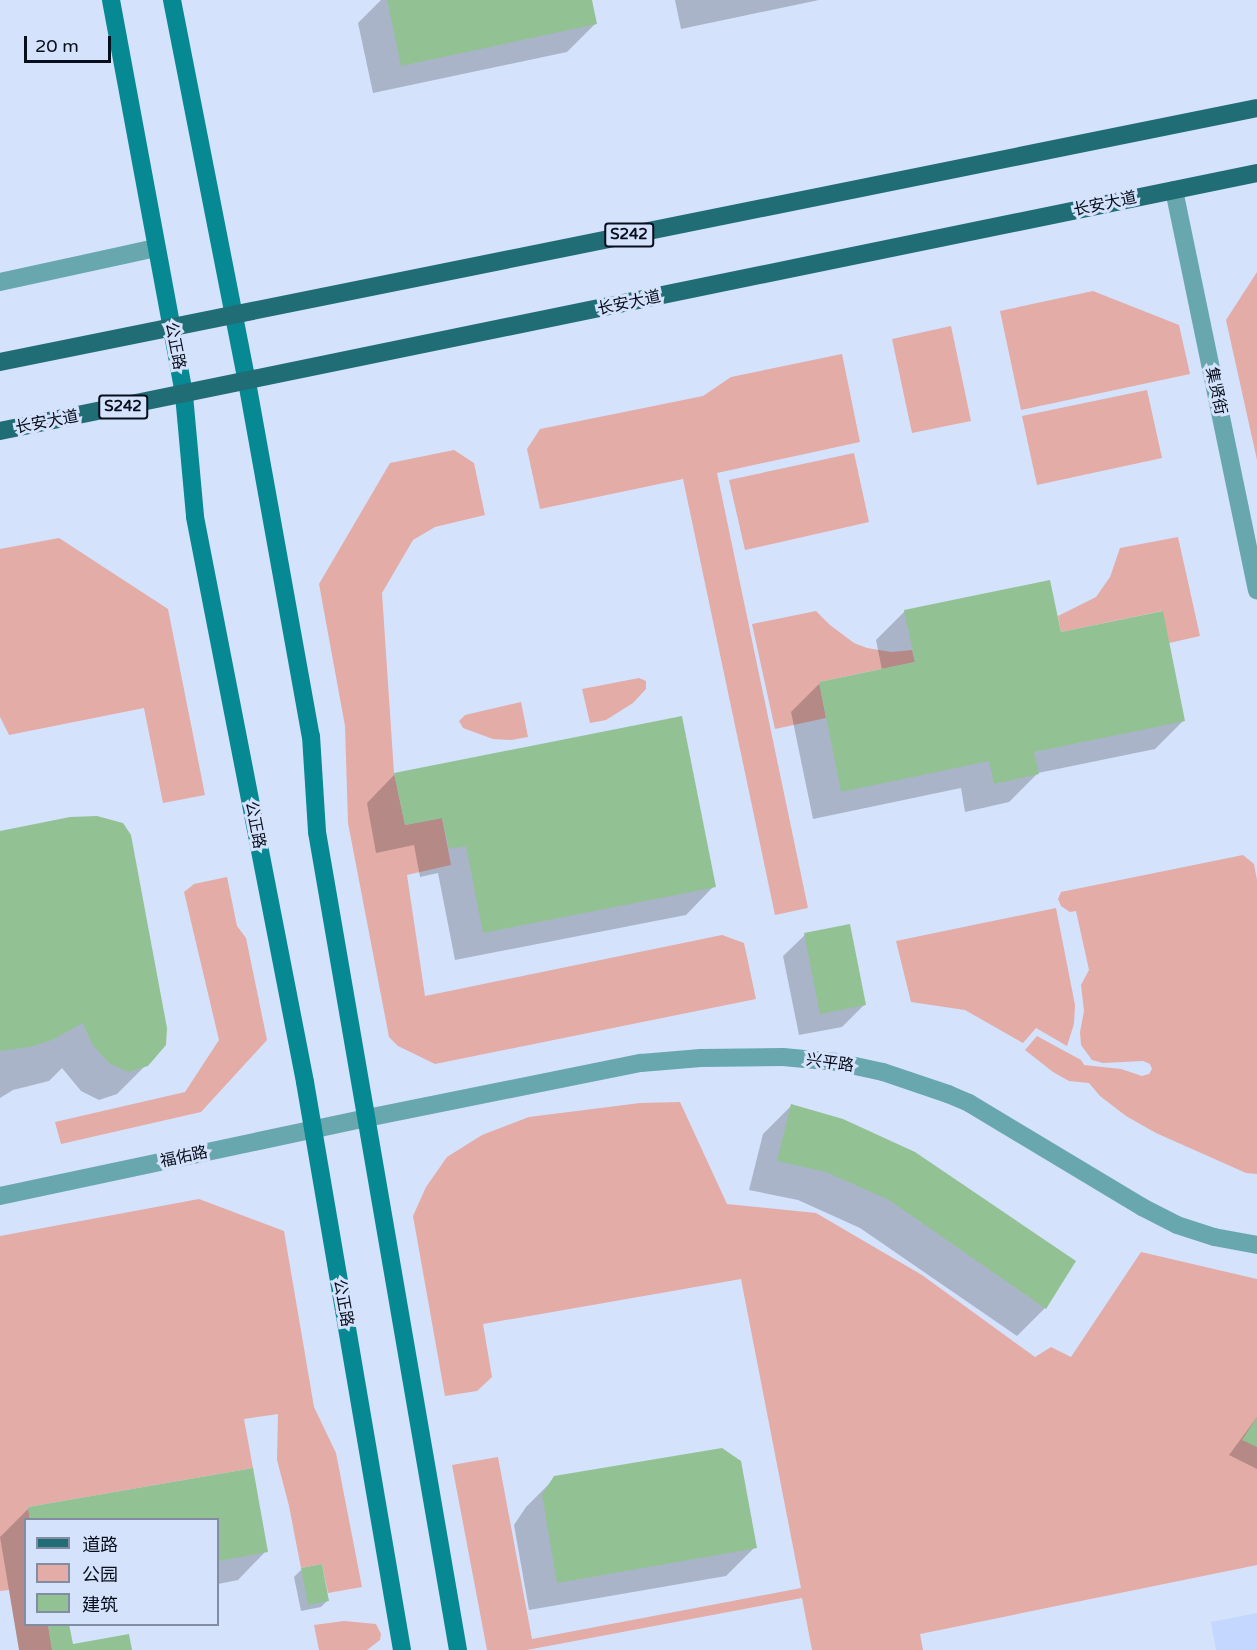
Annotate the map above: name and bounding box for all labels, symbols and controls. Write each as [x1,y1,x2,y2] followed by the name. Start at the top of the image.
[27,24,114,62] scale bar
[35,35,79,57] text: 20 m
[1072,188,1138,220] street label: 长安大道
[604,223,654,247] road number: S242
[596,287,662,319] street label: 长安大道
[161,321,189,371] street label: 公正路
[1202,366,1230,416] street label: 集贤街
[98,395,148,419] road number: S242
[14,406,80,438] street label: 长安大道
[241,800,269,850] street label: 公正路
[805,1050,855,1076] street label: 兴平路
[159,1143,209,1171] street label: 福佑路
[329,1278,357,1328] street label: 公正路
[24,1518,219,1626] legend
[82,1534,118,1556] text: 道路
[82,1564,118,1586] text: 公园
[82,1594,118,1616] text: 建筑

